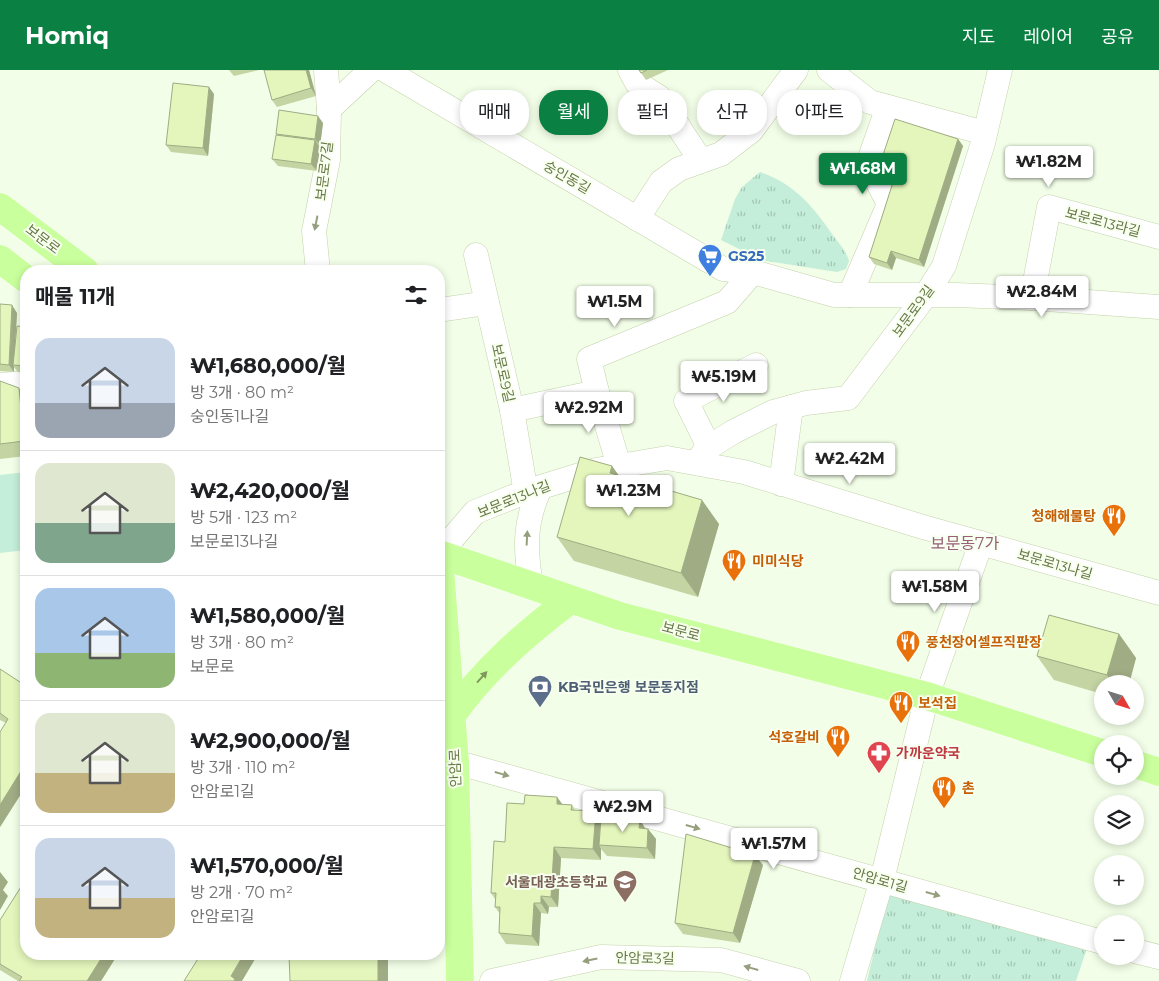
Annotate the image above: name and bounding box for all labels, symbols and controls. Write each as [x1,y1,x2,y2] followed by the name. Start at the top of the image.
[25,21,109,50] text: Homiq
[962,26,995,48] text: 지도
[1023,26,1073,48] text: 레이어
[1101,26,1134,48] text: 공유
[460,90,529,135] chip: 매매
[539,90,608,135] chip: 월세
[618,90,687,135] chip: 필터
[697,90,767,135] chip: 신규
[777,90,862,135] chip: 아파트
[311,140,337,202] street label: 보문로7길
[1008,146,1090,188] pin: ₩1.82M
[822,152,904,195] pin: ₩1.68M
[1016,152,1082,171] text: ₩1.82M
[540,156,594,198] street label: 숭인동길
[830,159,896,178] text: ₩1.68M
[1063,203,1143,241] street label: 보문로13라길
[312,215,320,230] one-way arrow
[22,220,64,258] street label: 보문로
[697,243,723,277] supermarket icon: GS25
[728,247,764,265] place label: GS25
[1001,276,1083,318] pin: ₩2.84M
[402,281,430,309] icon: filters
[888,281,938,341] street label: 보문로9길
[1007,282,1077,301] text: ₩2.84M
[35,284,115,309] text: 매물 11개
[580,286,650,328] pin: ₩1.5M
[587,292,643,311] text: ₩1.5M
[487,342,519,404] street label: 보문로9길
[190,353,346,378] text: ₩1,680,000/월
[75,358,135,418] icon: home
[683,360,765,403] pin: ₩5.19M
[691,367,757,386] text: ₩5.19M
[190,383,294,402] text: 방 3개 · 80 m²
[548,392,630,434] pin: ₩2.92M
[555,398,623,417] text: ₩2.92M
[190,407,269,426] text: 숭인동1나길
[809,442,891,485] pin: ₩2.42M
[815,449,885,468] text: ₩2.42M
[588,474,670,517] pin: ₩1.23M
[475,476,553,522] street label: 보문로13나길
[190,478,350,503] text: ₩2,420,000/월
[597,481,661,500] text: ₩1.23M
[75,483,135,543] icon: home
[1101,503,1127,537] restaurant icon: 청해해물탕
[1032,507,1096,525] place label: 청해해물탕
[190,508,297,527] text: 방 5개 · 123 m²
[523,530,531,546] one-way arrow
[190,532,278,551] text: 보문로13나길
[931,534,999,553] district label: 보문동7가
[1015,545,1095,583] street label: 보문로13나길
[721,548,747,582] restaurant icon: 미미식당
[752,552,804,570] place label: 미미식당
[894,570,976,613] pin: ₩1.58M
[902,577,968,596] text: ₩1.58M
[190,603,345,628] text: ₩1,580,000/월
[75,608,135,668] icon: home
[660,617,702,645] street label: 보문로
[895,629,921,663] restaurant icon: 풍천장어셀프직판장
[190,633,294,652] text: 방 3개 · 80 m²
[926,633,1042,651] place label: 풍천장어셀프직판장
[190,657,234,676] text: 보문로
[476,672,488,684] one-way arrow
[527,674,553,708] bank icon: KB국민은행 보문동지점
[1094,675,1144,725] north arrow
[1094,675,1144,965] map controls
[558,678,699,696] place label: KB국민은행 보문동지점
[888,690,914,724] restaurant icon: 보석집
[918,694,957,712] place label: 보석집
[825,724,851,758] restaurant icon: 석호갈비
[190,728,351,753] text: ₩2,900,000/월
[768,728,820,746] place label: 석호갈비
[75,733,135,793] icon: home
[1094,735,1144,785] button: locate
[866,740,892,774] pharmacy icon: 가까운약국
[896,744,961,762] place label: 가까운약국
[445,748,465,788] street label: 안암로
[190,758,295,777] text: 방 3개 · 110 m²
[495,771,510,779] one-way arrow
[931,775,957,809] restaurant icon: 촌
[962,779,975,797] place label: 촌
[190,782,255,801] text: 안암로1길
[588,790,658,833] pin: ₩2.9M
[1094,795,1144,845] button: layers
[593,797,653,816] text: ₩2.9M
[685,824,700,832] one-way arrow
[733,828,815,870] pin: ₩1.57M
[742,834,806,853] text: ₩1.57M
[190,853,344,878] text: ₩1,570,000/월
[1094,855,1144,905] button: +
[75,858,135,918] icon: home
[850,864,910,896] street label: 안암로1길
[612,869,638,903] school or university icon: 서울대광초등학교
[505,873,608,891] place label: 서울대광초등학교
[190,883,293,902] text: 방 2개 · 70 m²
[926,891,941,899] one-way arrow
[190,907,255,926] text: 안암로1길
[1094,915,1144,965] button: −
[615,948,675,968] street label: 안암로3길
[582,956,597,964] one-way arrow
[743,964,758,972] one-way arrow

